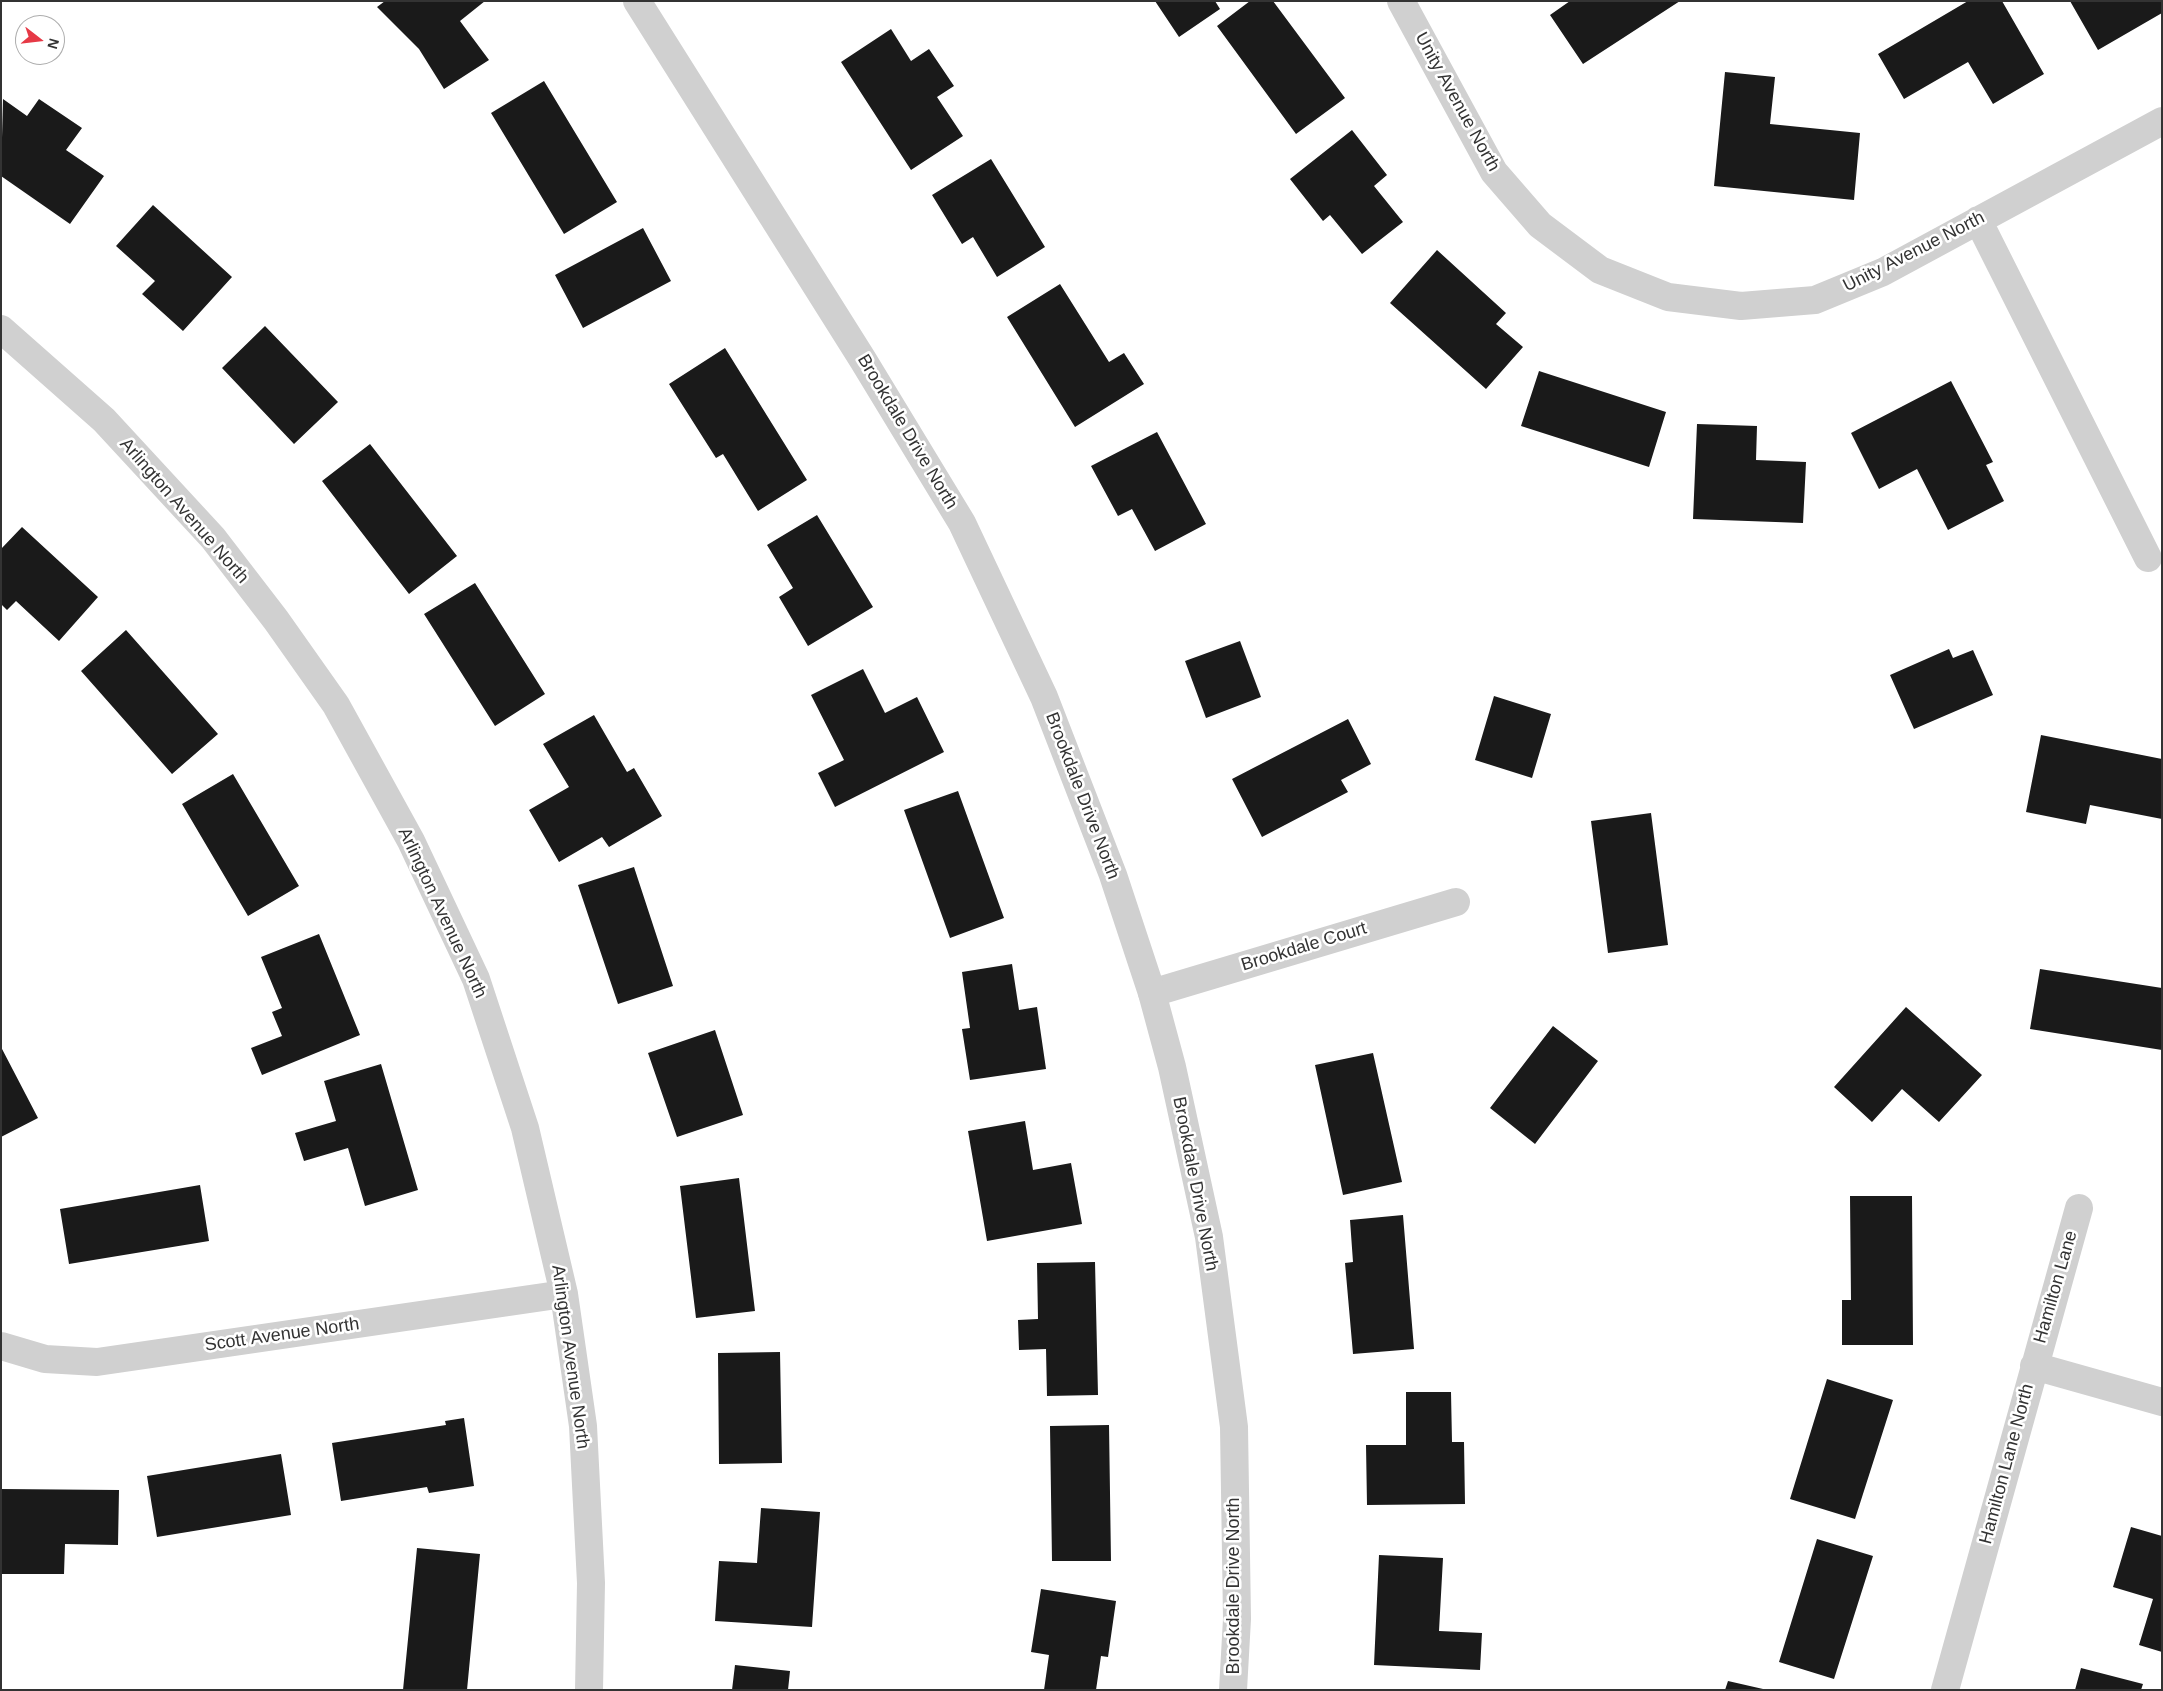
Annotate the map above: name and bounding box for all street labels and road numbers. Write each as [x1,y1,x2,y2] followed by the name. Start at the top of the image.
[1410,29,1504,175] street label: Unity Avenue North
[1840,207,1988,297] street label: Unity Avenue North
[852,351,962,513] street label: Brookdale Drive North
[115,434,253,588] street label: Arlington Avenue North
[1040,709,1124,883] street label: Brookdale Drive North
[393,824,491,1002] street label: Arlington Avenue North
[1239,918,1369,976] street label: Brookdale Court
[1168,1095,1222,1273] street label: Brookdale Drive North
[2030,1228,2082,1346] street label: Hamilton Lane
[546,1264,594,1450] street label: Arlington Avenue North
[203,1313,361,1357] street label: Scott Avenue North
[1975,1381,2039,1547] street label: Hamilton Lane North
[1223,1497,1245,1675] street label: Brookdale Drive North

